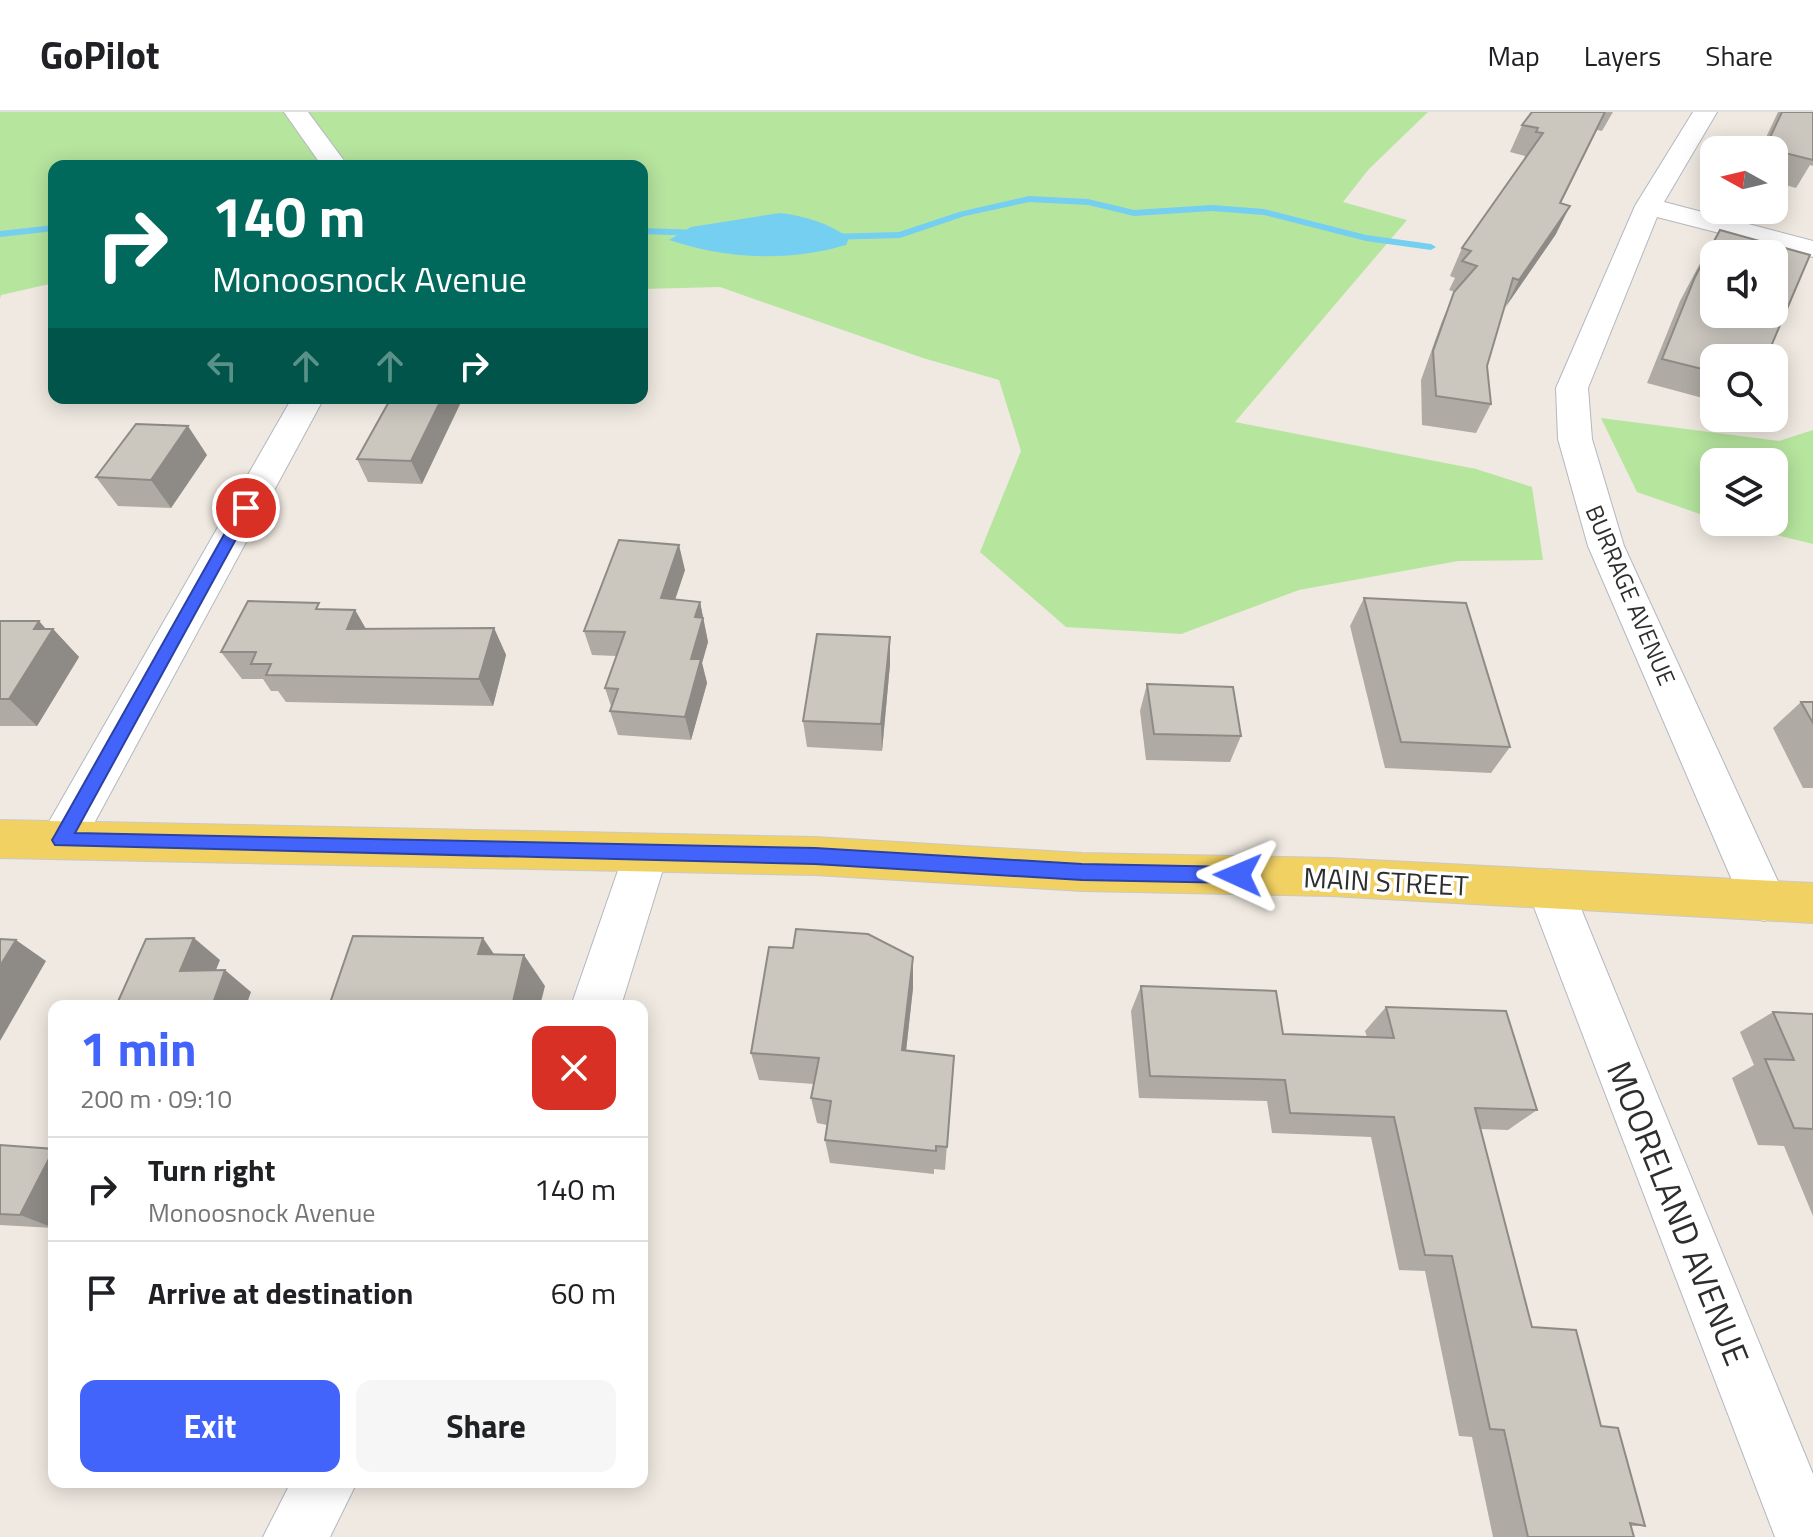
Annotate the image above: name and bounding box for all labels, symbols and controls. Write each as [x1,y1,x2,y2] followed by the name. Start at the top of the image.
[40,26,160,84] text: GoPilot
[1487,34,1540,77] text: Map
[1584,34,1661,77] text: Layers
[1705,34,1773,77] text: Share
[1700,136,1788,224] north arrow
[1700,136,1788,536] map controls
[212,174,365,259] text: 140 m
[80,192,184,296] icon: right
[1700,240,1788,328] button: sound
[212,251,527,306] text: Monoosnock Avenue
[200,344,244,388] icon: left
[284,344,328,388] icon: ahead
[368,344,412,388] icon: ahead
[452,344,496,388] icon: right
[1700,344,1788,432] button: search
[1700,448,1788,536] button: layers
[212,474,280,542] pin
[224,486,268,530] icon: arrive
[1577,499,1685,691] street label: BURRAGE AVENUE
[1196,833,1280,917] position arrow
[1302,855,1470,907] street label: MAIN STREET
[80,1012,197,1085] text: 1 min
[532,1026,616,1110] button: close
[1594,1053,1764,1373] street label: MOORELAND AVENUE
[80,1079,232,1118] text: 200 m · 09:10
[148,1147,276,1193] text: Turn right
[534,1166,616,1212] text: 140 m
[80,1167,124,1211] icon: right
[148,1193,375,1232] text: Monoosnock Avenue
[148,1270,413,1316] text: Arrive at destination
[551,1270,616,1316] text: 60 m
[80,1271,124,1315] icon: arrive
[80,1380,340,1472] button: Exit
[356,1380,616,1472] button: Share

